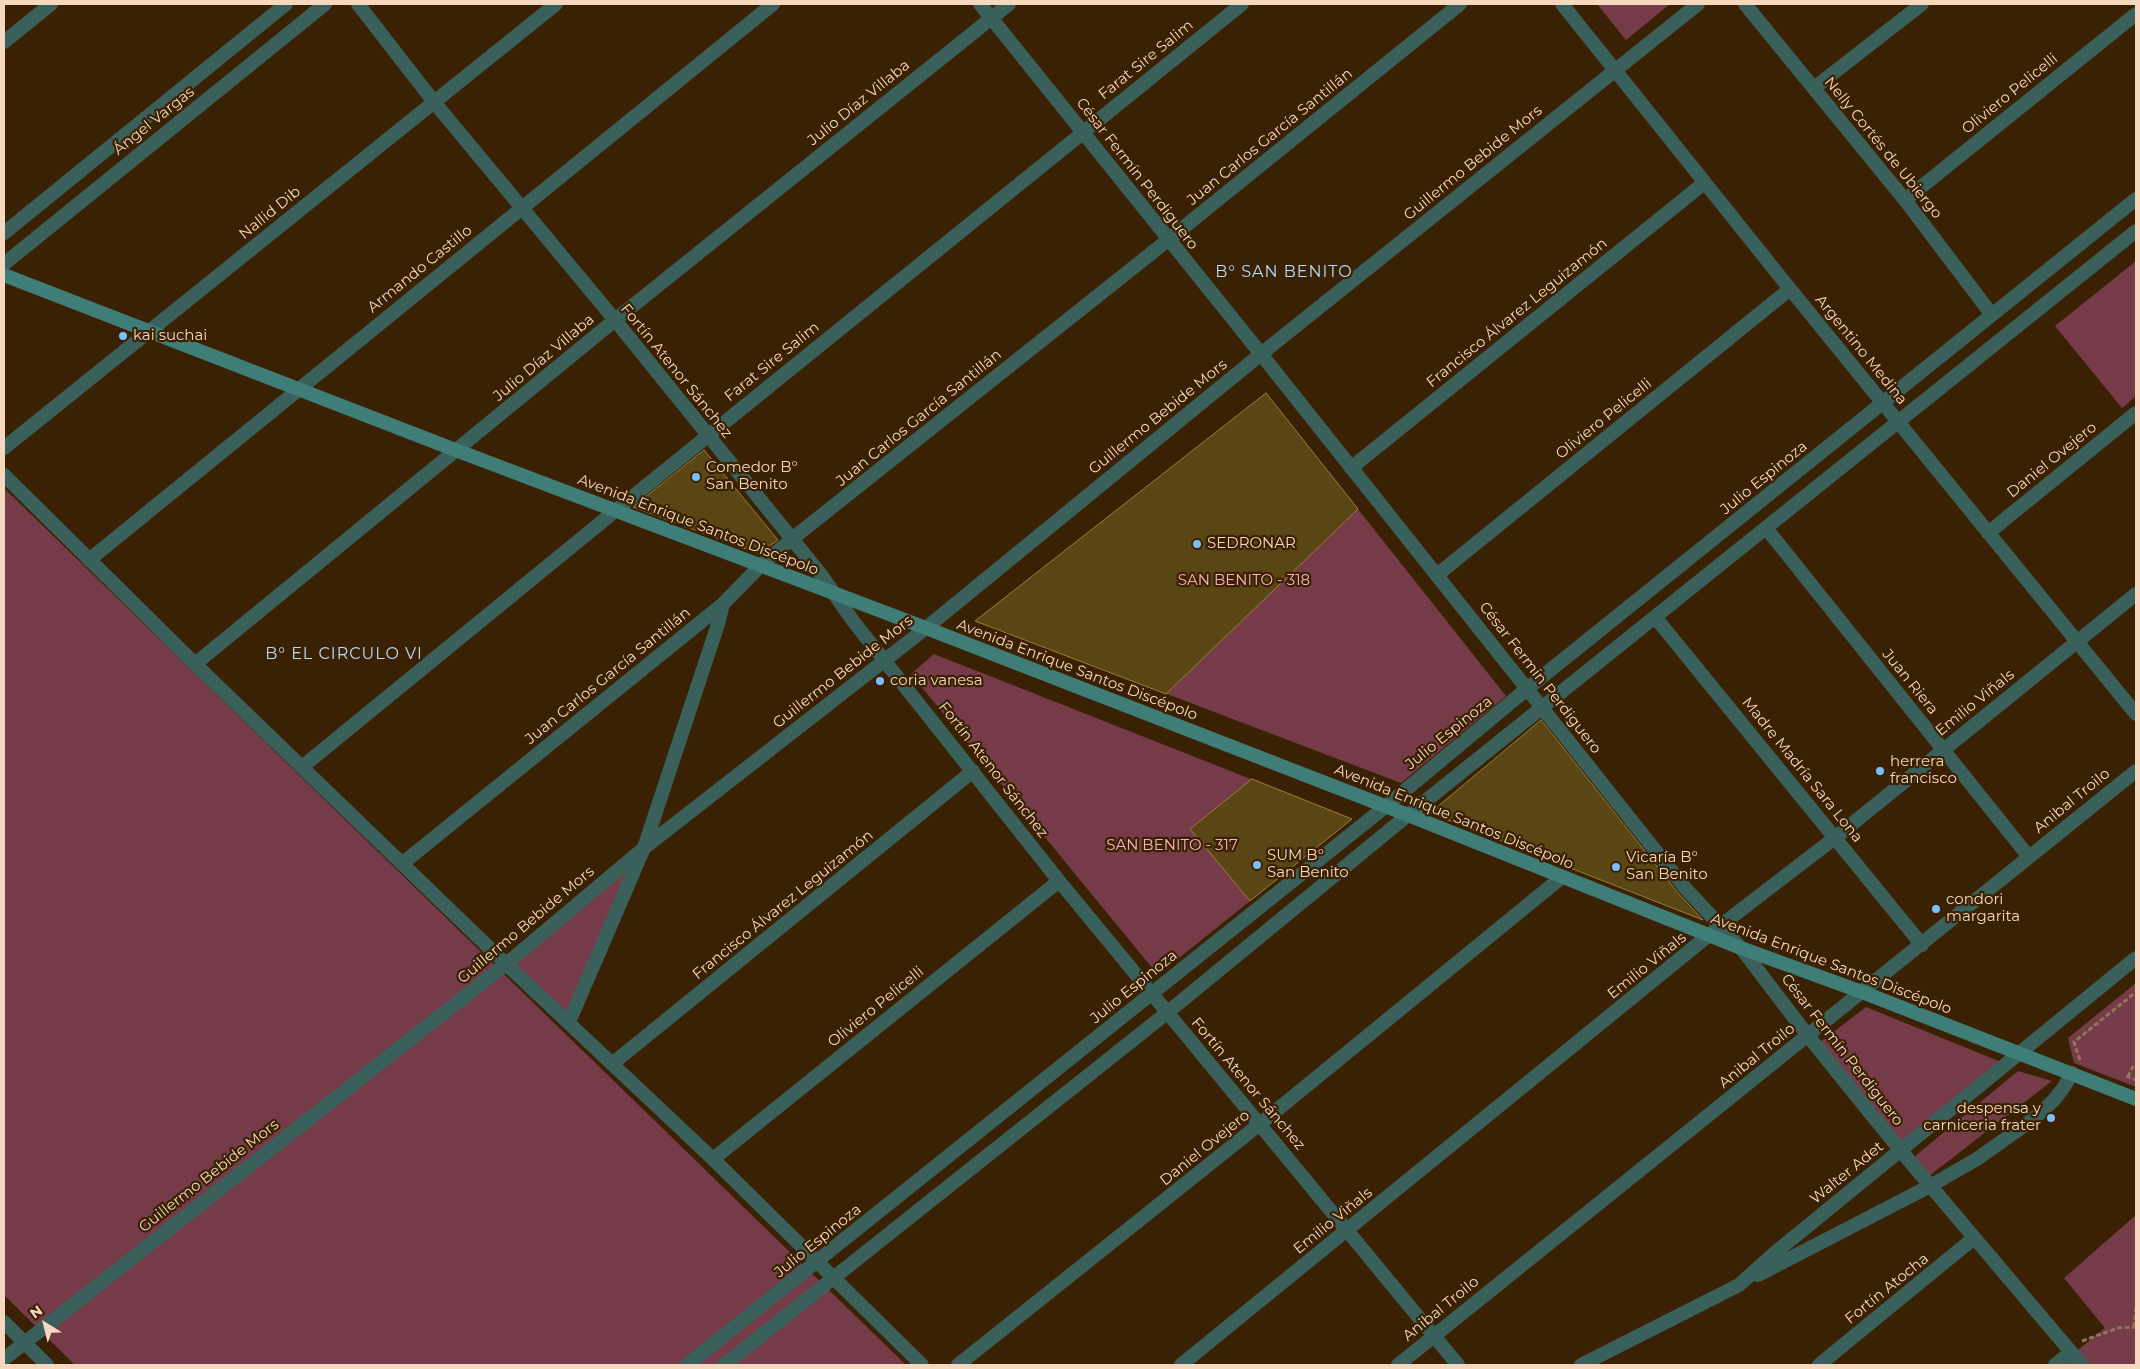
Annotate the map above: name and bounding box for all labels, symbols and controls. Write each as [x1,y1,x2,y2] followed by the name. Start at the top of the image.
[1095,16,1197,104] street label: Farat Sire Salim
[1958,50,2062,138] street label: Oliviero Pelicelli
[804,56,914,150] street label: Julio Díaz Villaba
[1184,65,1356,209] street label: Juan Carlos García Santillán
[1820,73,1946,223] street label: Nelly Cortés de Ubiergo
[110,83,198,159] street label: Ángel Vargas
[1072,94,1202,254] street label: César Fermín Perdiguero
[1400,102,1546,224] street label: Guillermo Bebide Mors
[236,183,304,243] street label: Nallid Dib
[364,221,476,317] street label: Armando Castillo
[1423,235,1611,391] street label: Francisco Álvarez Leguizamón
[1214,262,1354,282] district label: B° SAN BENITO
[1811,291,1911,409] street label: Argentino Medina
[616,300,736,442] street label: Fortín Atenor Sánchez
[490,311,598,405] street label: Julio Díaz Villaba
[721,318,823,406] street label: Farat Sire Salim
[133,327,207,345] place label: kai suchai
[117,330,129,342] marker: kai suchai
[833,346,1005,490] street label: Juan Carlos García Santillán
[1085,356,1231,478] street label: Guillermo Bebide Mors
[1552,375,1656,463] street label: Oliviero Pelicelli
[2003,418,2101,502] street label: Daniel Ovejero
[1717,438,1811,518] street label: Julio Espinoza
[706,459,798,494] place label: Comedor B° San Benito
[575,471,821,579] street label: Avenida Enrique Santos Discépolo
[690,471,702,483] marker: Comedor B° San Benito
[1207,535,1296,553] place label: SEDRONAR
[1191,538,1203,550] marker: SEDRONAR
[1178,572,1310,590] park label: SAN BENITO - 318
[1475,598,1605,758] street label: César Fermín Perdiguero
[522,604,694,748] street label: Juan Carlos García Santillán
[769,612,917,732] street label: Guillermo Bebide Mors
[954,616,1200,724] street label: Avenida Enrique Santos Discépolo
[263,644,425,664] district label: B° EL CIRCULO VI
[1878,646,1942,718] street label: Juan Riera
[1932,666,2018,740] street label: Emilio Viñals
[890,672,982,690] place label: coria vanesa
[874,675,886,687] marker: coria vanesa
[1402,693,1496,773] street label: Julio Espinoza
[1738,694,1866,846] street label: Madre Madría Sara Lona
[934,698,1052,842] street label: Fortín Atenor Sánchez
[1890,753,1957,788] place label: herrera francisco
[1332,761,1576,873] street label: Avenida Enrique Santos Discépolo
[1874,765,1886,777] marker: herrera francisco
[2030,765,2114,837] street label: Anibal Troilo
[689,827,877,983] street label: Francisco Álvarez Leguizamón
[1106,837,1238,855] park label: SAN BENITO - 317
[1267,847,1349,882] place label: SUM B° San Benito
[1626,849,1708,884] place label: Vicaría B° San Benito
[1251,859,1263,871] marker: SUM B° San Benito
[1610,861,1622,873] marker: Vicaría B° San Benito
[454,863,598,987] street label: Guillermo Bebide Mors
[1946,891,2020,926] place label: condori margarita
[1930,903,1942,915] marker: condori margarita
[1708,910,1954,1018] street label: Avenida Enrique Santos Discépolo
[1604,929,1690,1003] street label: Emilio Viñals
[1087,947,1181,1027] street label: Julio Espinoza
[824,963,928,1051] street label: Oliviero Pelicelli
[1777,970,1907,1130] street label: César Fermín Perdiguero
[1187,1014,1309,1154] street label: Fortín Atenor Sánchez
[1715,1020,1799,1092] street label: Anibal Troilo
[1923,1100,2041,1135] place label: despensa y carniceria frater
[1156,1106,1254,1190] street label: Daniel Ovejero
[2045,1112,2057,1124] marker: despensa y carniceria frater
[135,1116,283,1236] street label: Guillermo Bebide Mors
[1807,1138,1887,1208] street label: Walter Adet
[1290,1184,1376,1258] street label: Emilio Viñals
[771,1201,865,1281] street label: Julio Espinoza
[1842,1250,1932,1328] street label: Fortín Atocha
[1399,1273,1483,1345] street label: Anibal Troilo
[20,1299,70,1349] north arrow
[26,1301,46,1322] text: N

